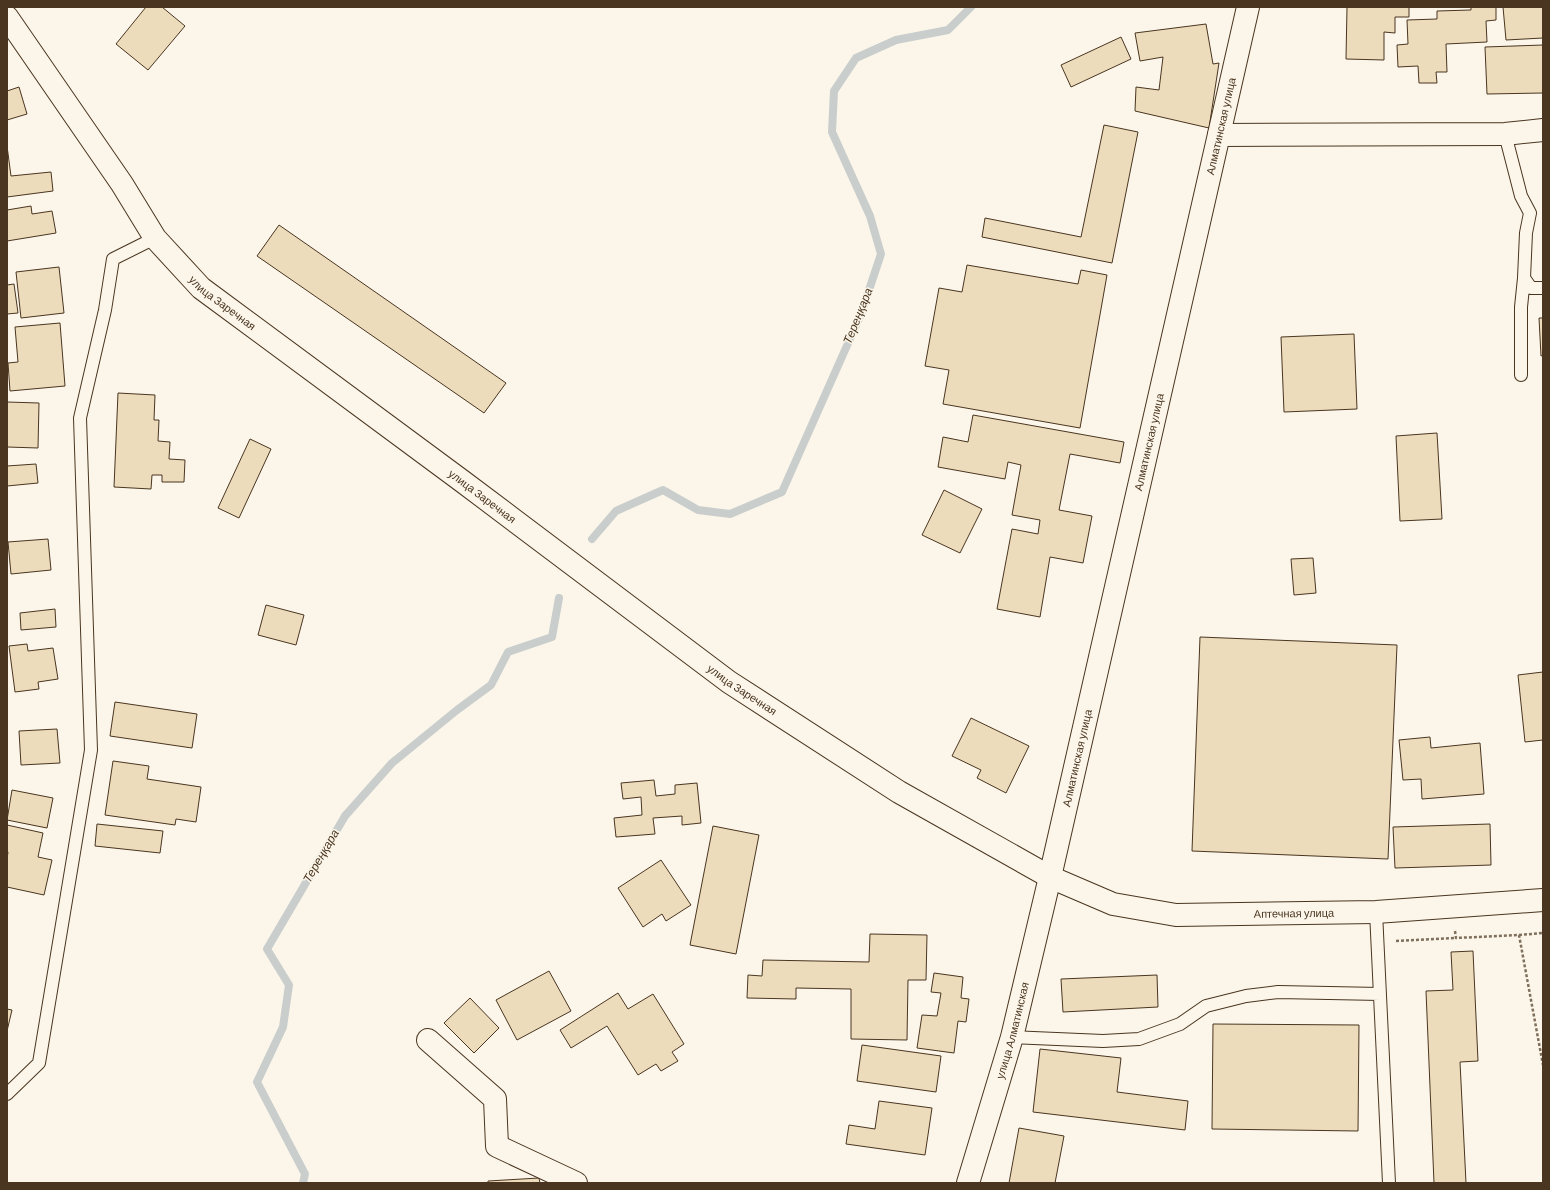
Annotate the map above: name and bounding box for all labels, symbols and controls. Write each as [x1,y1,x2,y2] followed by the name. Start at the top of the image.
[1203,75,1238,176] street label: Алматинская улица
[187,273,259,332] street label: улица Заречная
[839,285,876,346] water label: Тереңқара
[1131,391,1166,492] street label: Алматинская улица
[446,466,519,525] street label: улица Заречная
[705,661,780,717] street label: улица Заречная
[1059,707,1094,808] street label: Алматинская улица
[299,826,342,885] water label: Тереңқара
[1254,906,1335,920] street label: Аптечная улица
[993,981,1031,1080] street label: улица Алматинская

